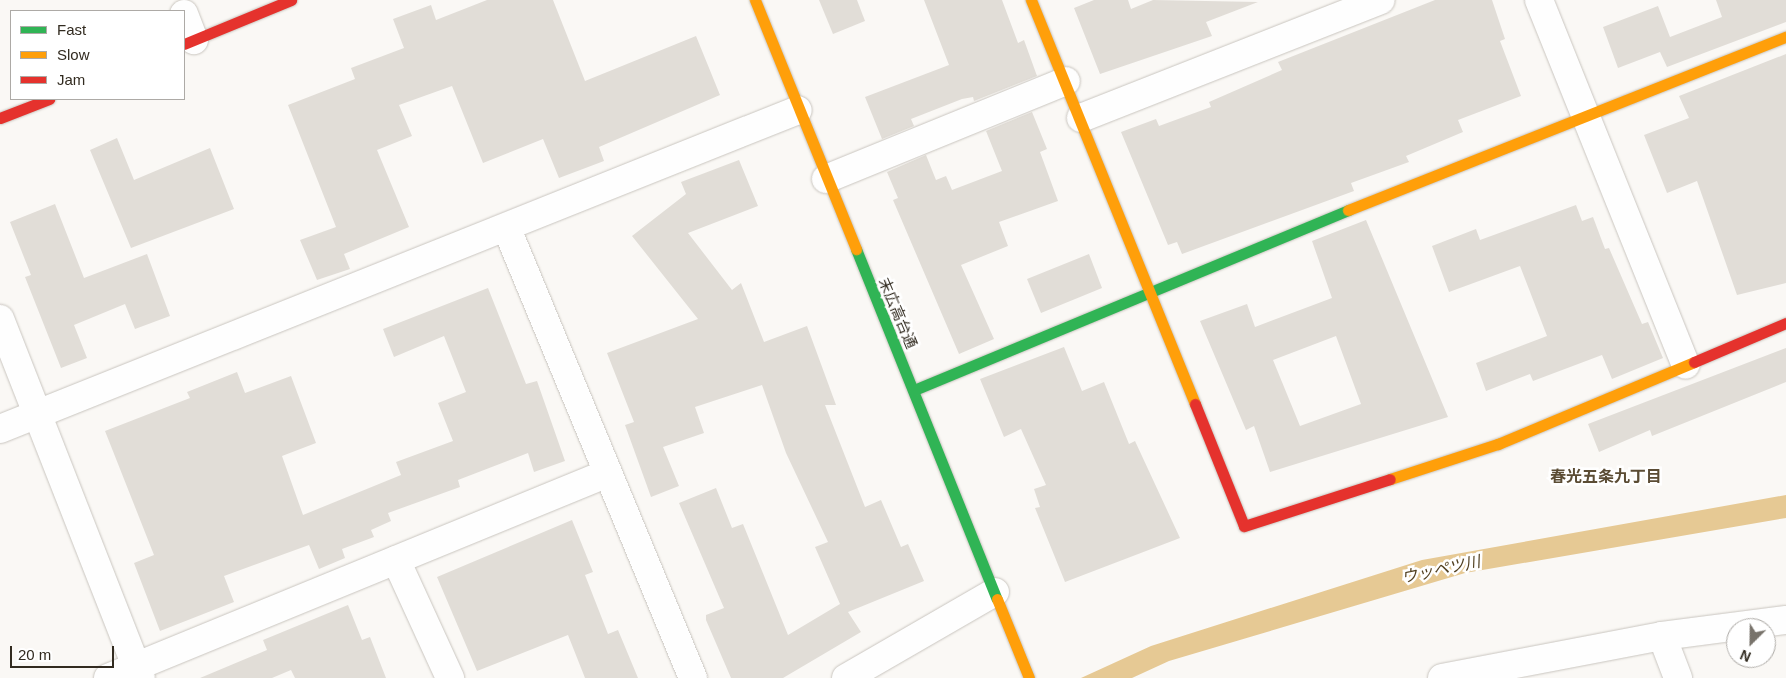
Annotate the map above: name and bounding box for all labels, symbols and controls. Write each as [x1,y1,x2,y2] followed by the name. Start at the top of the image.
[10,10,185,100] legend
[57,21,86,38] text: Fast
[57,46,90,63] text: Slow
[57,71,85,88] text: Jam
[875,275,921,351] street label: 末広高台通
[1550,467,1662,487] district label: 春光五条九丁目
[1400,552,1482,588] water label: ウッペツ川
[1726,618,1776,668] north arrow
[12,636,116,668] scale bar
[18,646,51,663] text: 20 m
[1738,647,1753,665] text: N

